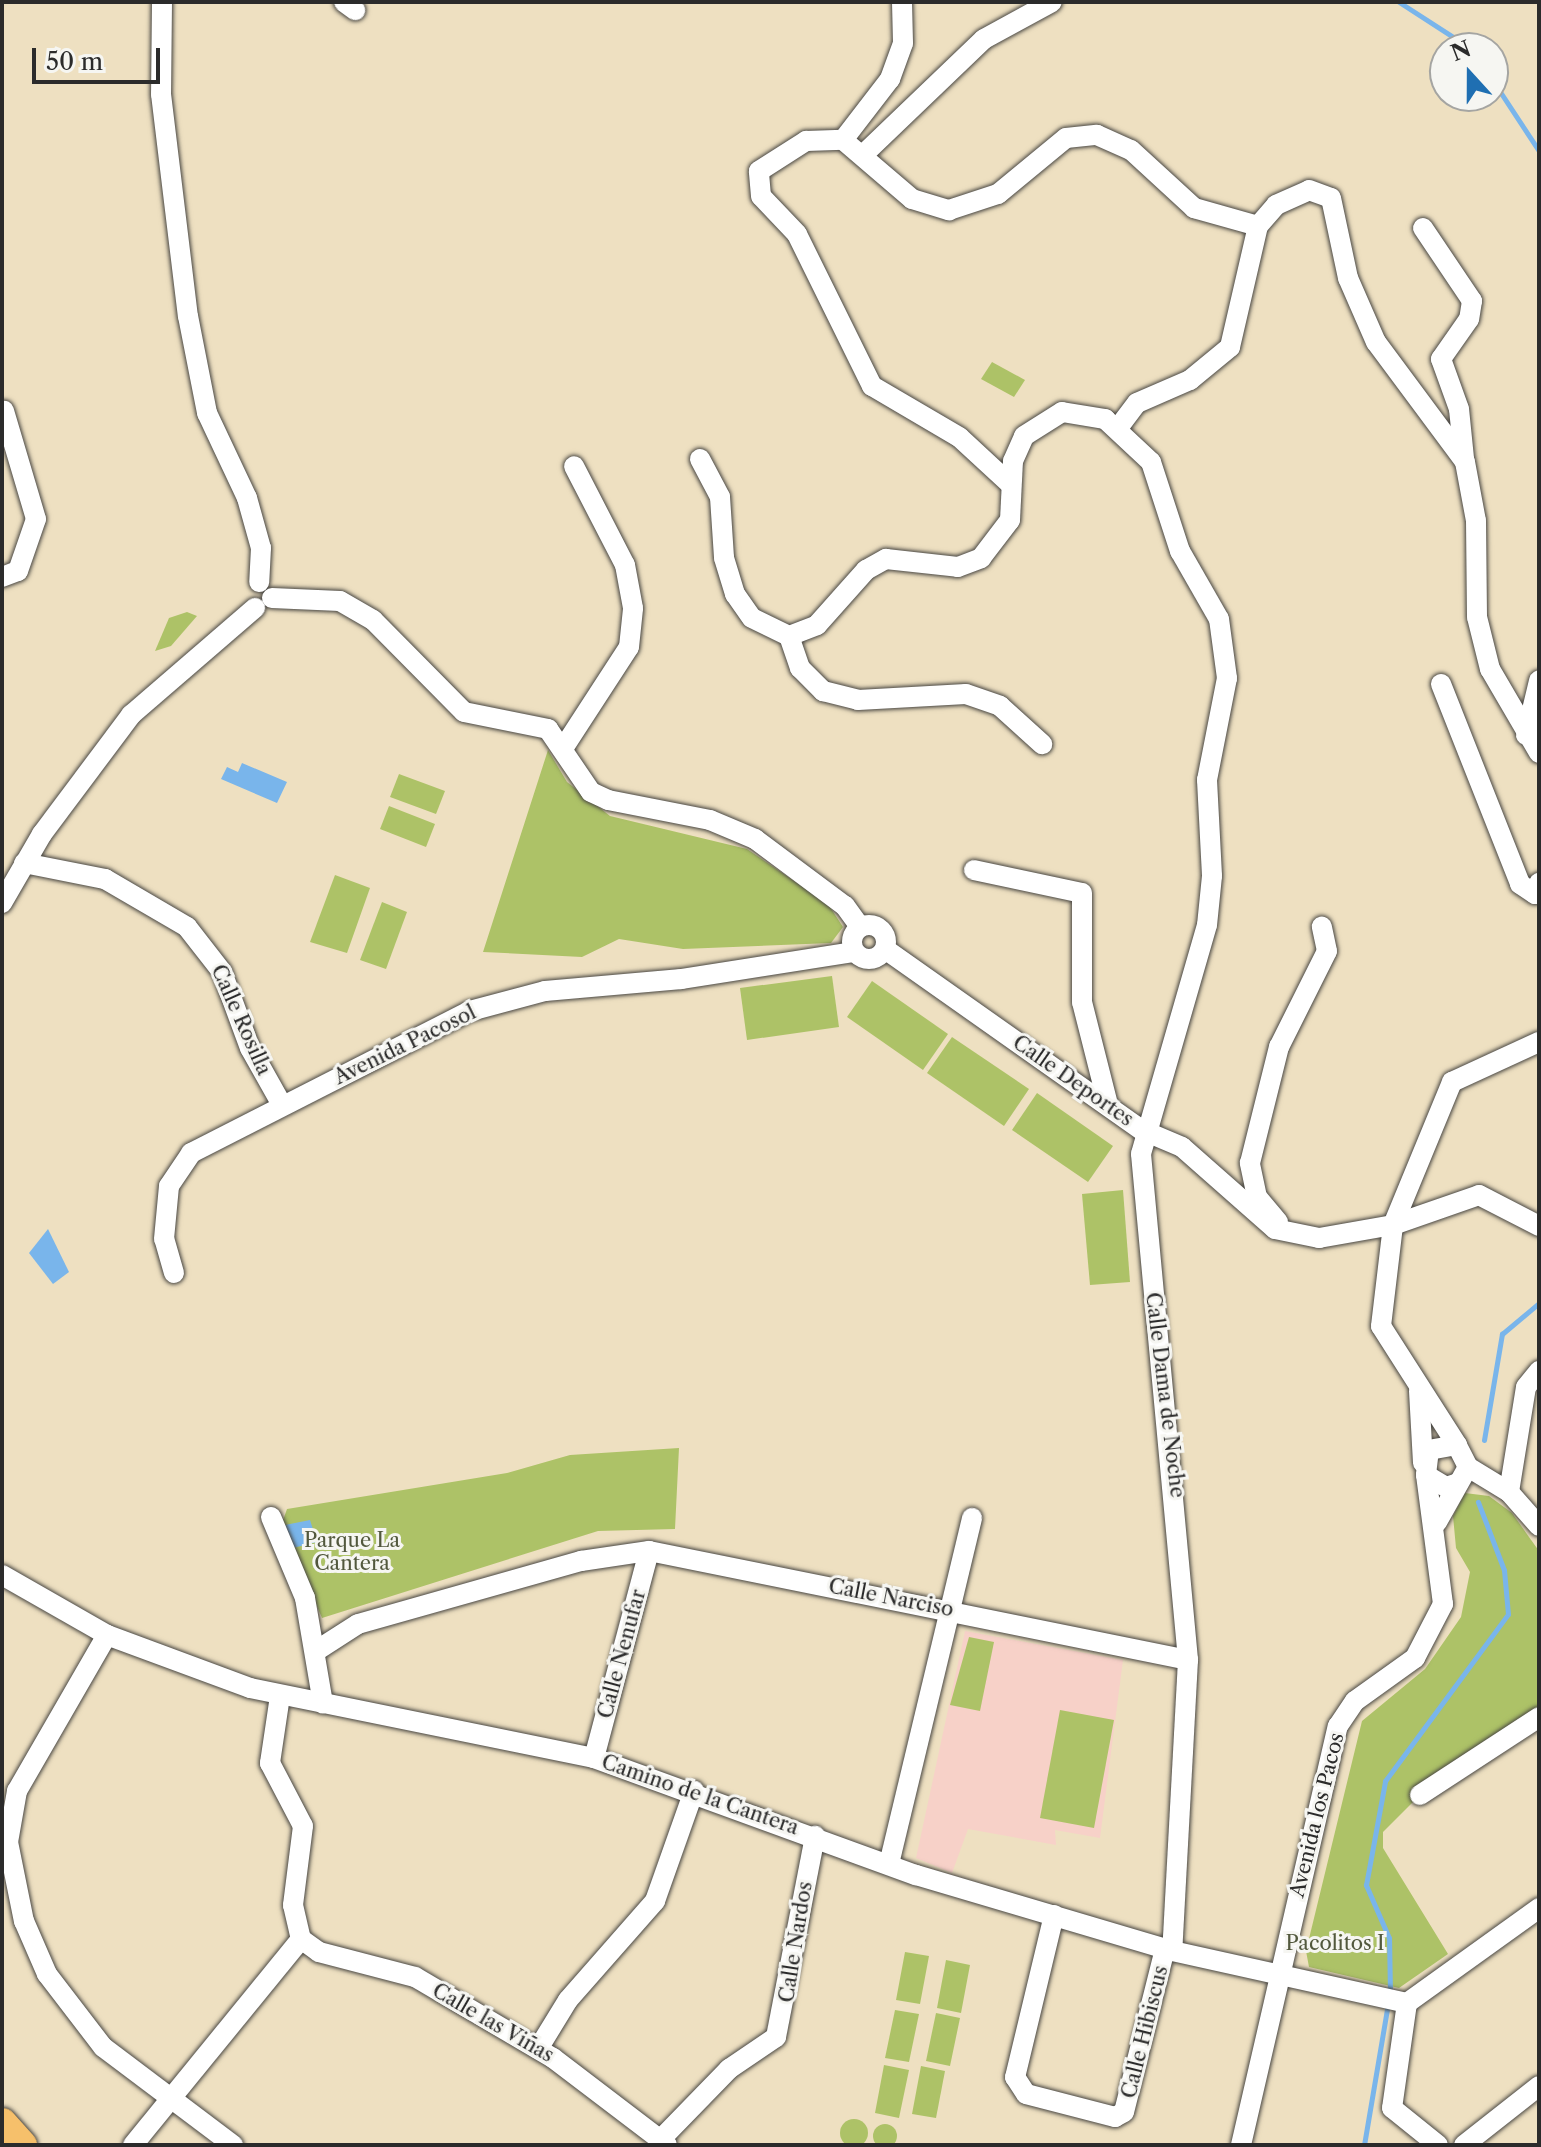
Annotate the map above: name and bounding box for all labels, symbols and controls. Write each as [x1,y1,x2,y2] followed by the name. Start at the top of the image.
[36,32,164,82] scale bar
[1429,32,1509,112] north arrow
[1447,35,1475,67] text: N
[46,47,103,76] text: 50 m
[206,961,276,1079] street label: Calle Rosilla
[330,1000,480,1090] street label: Avenida Pacosol
[1008,1031,1138,1131] street label: Calle Deportes
[1140,1291,1190,1499] street label: Calle Dama de Noche
[304,1529,400,1576] park label: Parque La Cantera
[827,1574,955,1622] street label: Calle Narciso
[593,1587,651,1721] street label: Calle Nenufar
[1285,1730,1349,1900] street label: Avenida los Pacos
[598,1750,802,1840] street label: Camino de la Cantera
[775,1880,817,2004] street label: Calle Nardos
[1285,1931,1385,1955] park label: Pacolitos I
[1117,1963,1173,2101] street label: Calle Hibiscus
[428,1978,558,2068] street label: Calle las Viñas

